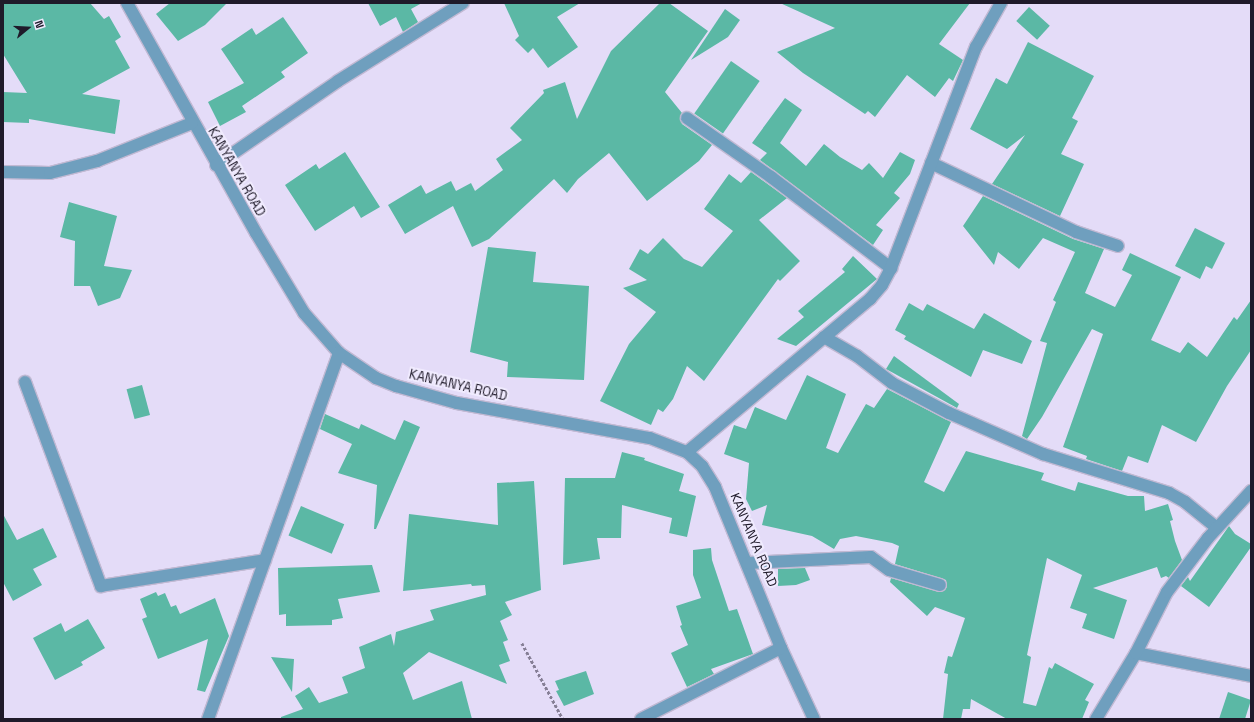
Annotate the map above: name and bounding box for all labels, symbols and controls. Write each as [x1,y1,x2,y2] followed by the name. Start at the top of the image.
[8,8,48,48] north arrow
[32,19,47,30] text: N
[204,125,268,219] street label: KANYANYA ROAD
[407,367,509,405] street label: KANYANYA ROAD
[726,491,780,589] street label: KANYANYA ROAD

